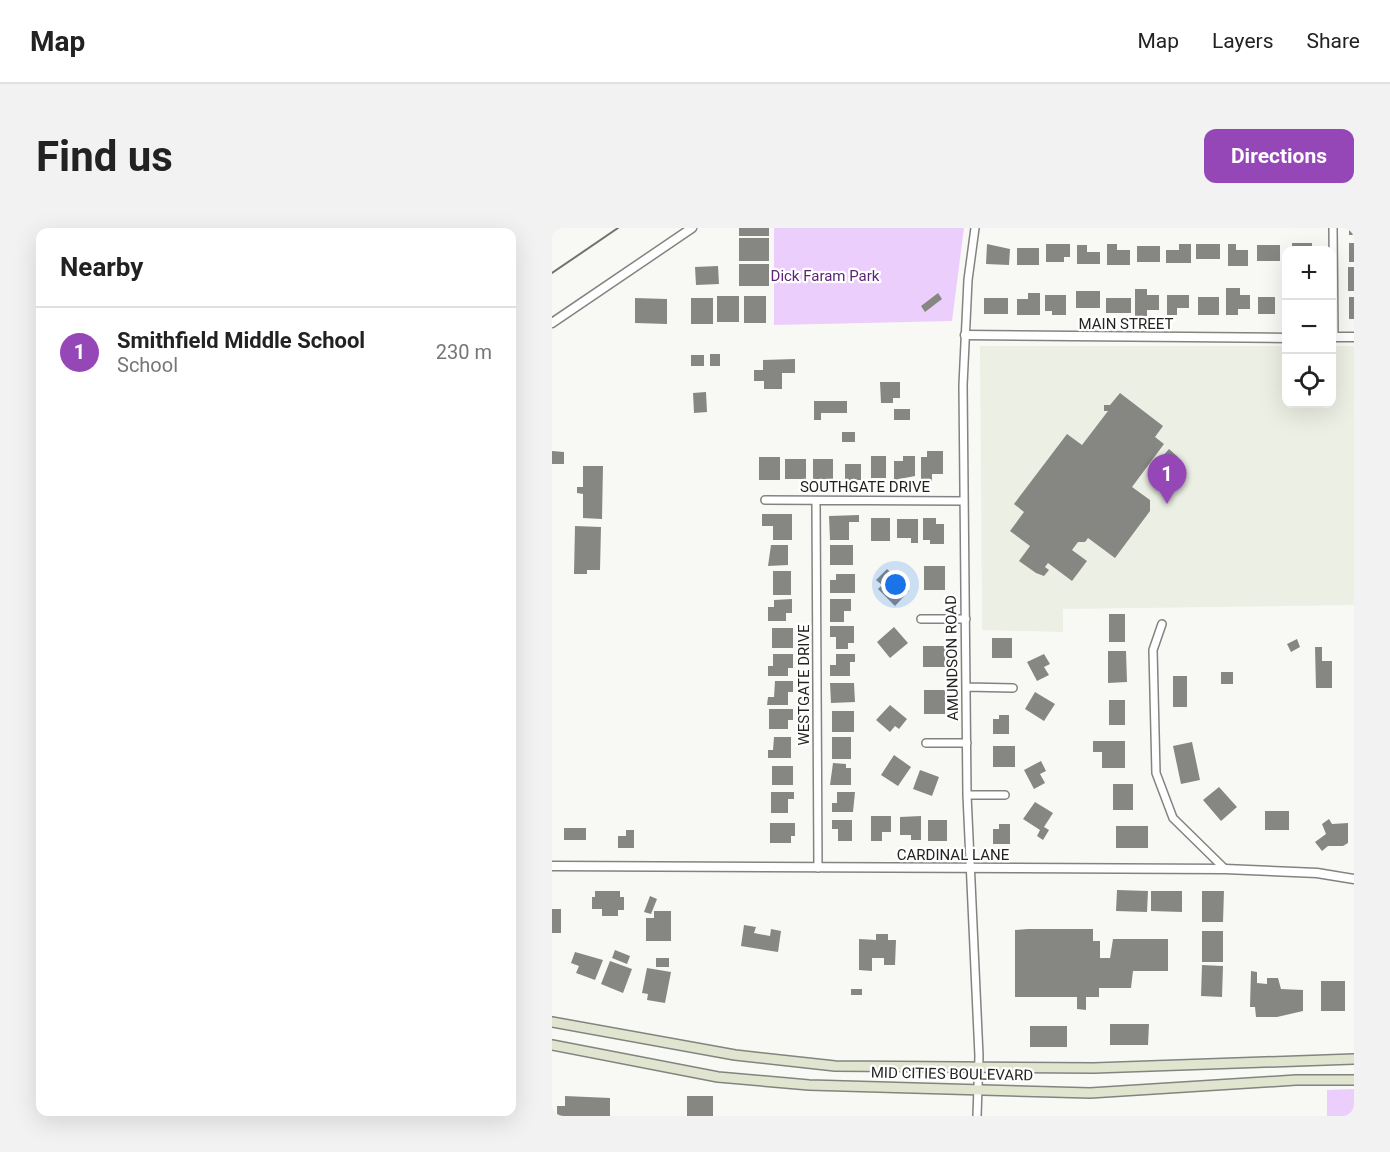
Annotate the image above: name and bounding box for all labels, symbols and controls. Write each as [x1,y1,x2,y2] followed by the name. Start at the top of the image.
[30,25,85,58] text: Map
[1137,29,1179,53] text: Map
[1212,29,1273,53] text: Layers
[1306,29,1360,53] text: Share
[1204,129,1354,183] button: Directions
[36,132,173,181] text: Find us
[1282,246,1336,408] map controls
[1282,246,1336,300] button: +
[60,252,143,282] text: Nearby
[771,267,880,285] park label: Dick Faram Park
[1282,300,1336,354] button: −
[1079,315,1173,333] street label: MAIN STREET
[117,328,365,353] text: Smithfield Middle School
[74,340,85,364] text: 1
[436,340,492,364] text: 230 m
[117,353,178,377] text: School
[1282,354,1336,408] button: locate
[1148,454,1186,504] pin: 1
[800,478,931,496] street label: SOUTHGATE DRIVE
[881,570,910,599] your location
[942,595,962,721] street label: AMUNDSON ROAD
[795,624,813,745] street label: WESTGATE DRIVE
[897,846,1010,864] street label: CARDINAL LANE
[871,1064,1033,1084] street label: MID CITIES BOULEVARD

